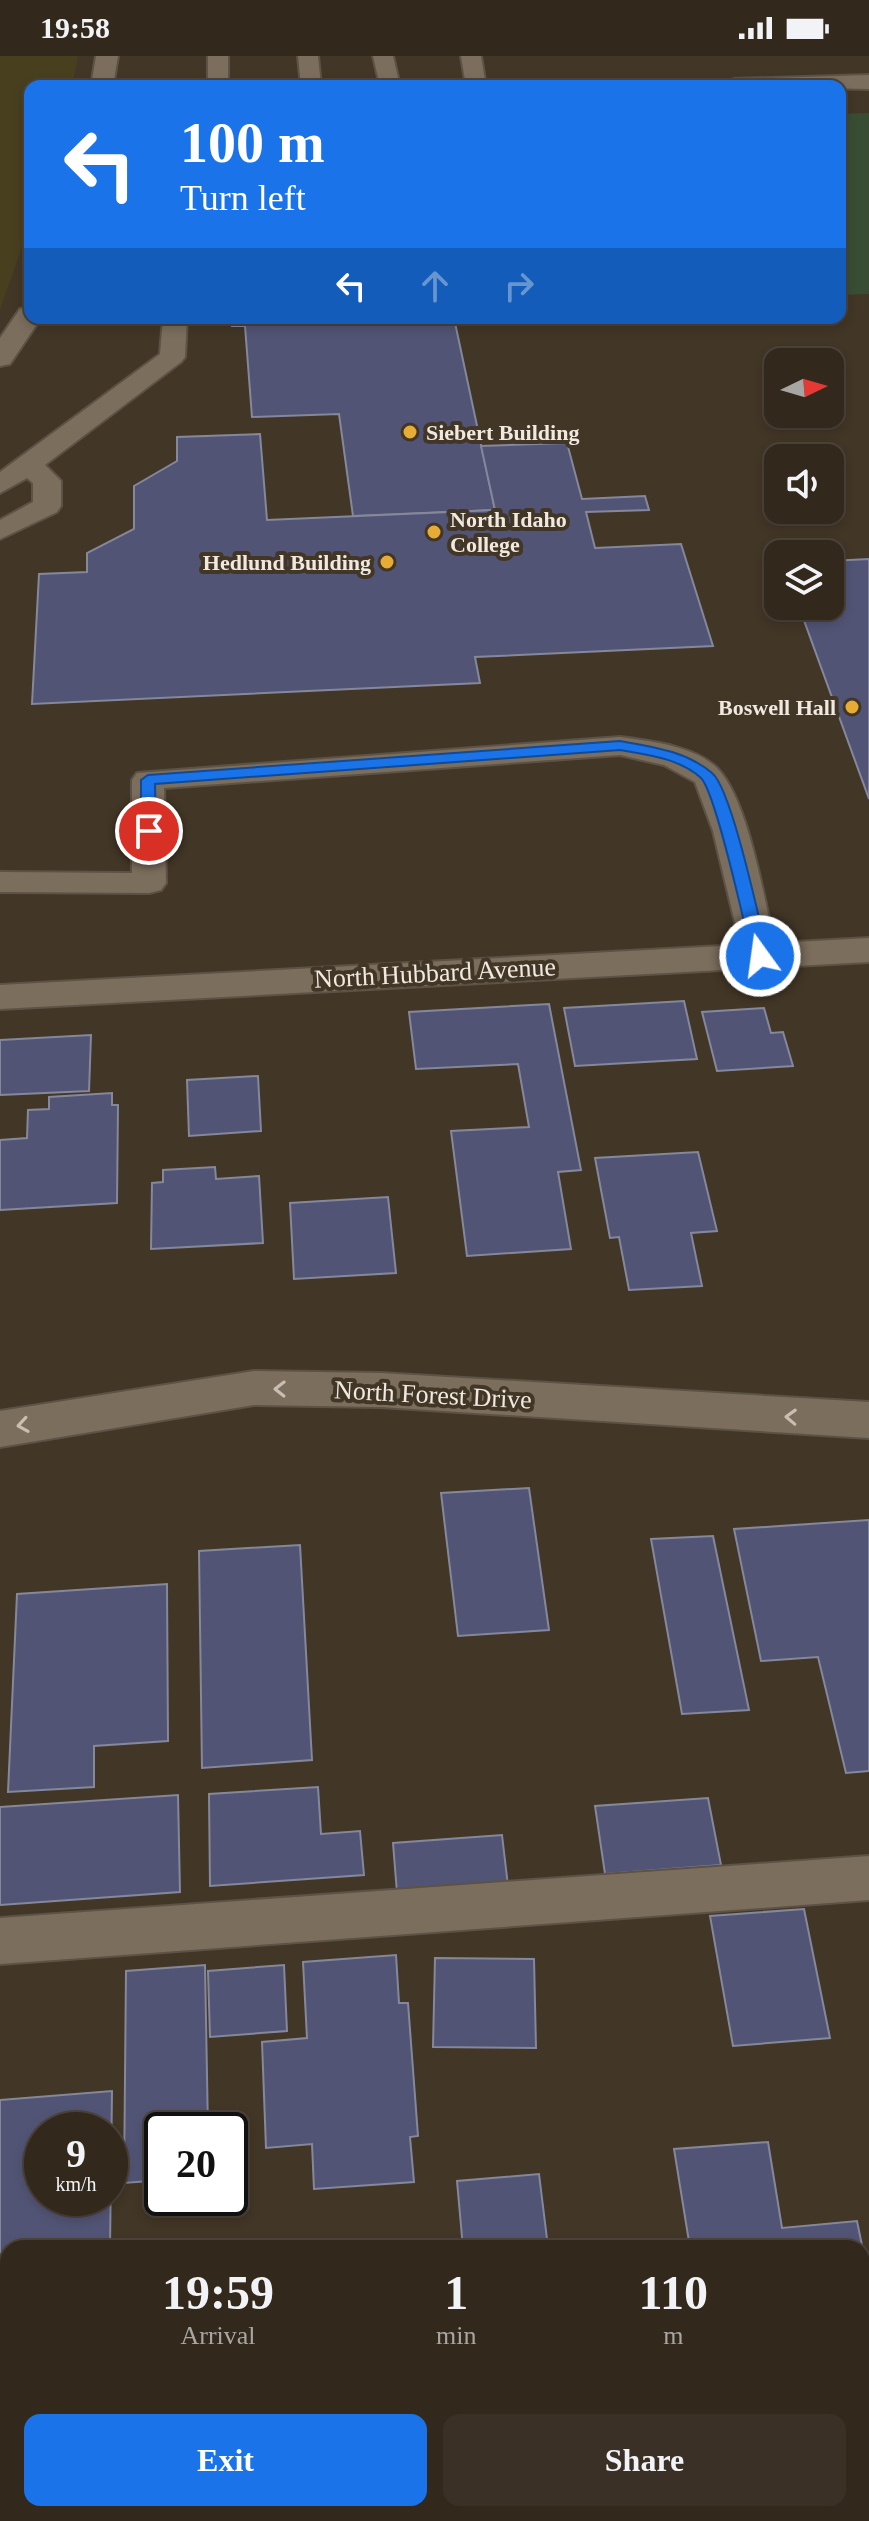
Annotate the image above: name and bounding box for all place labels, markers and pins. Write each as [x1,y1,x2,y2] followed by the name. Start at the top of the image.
[426,420,579,445] place label: Siebert Building
[401,423,419,441] marker: Siebert Building
[450,507,567,557] place label: North Idaho College
[425,523,443,541] marker: North Idaho College
[203,550,371,575] place label: Hedlund Building
[378,553,396,571] marker: Hedlund Building
[718,695,836,720] place label: Boswell Hall
[843,698,861,716] marker: Boswell Hall
[115,797,183,865] pin

